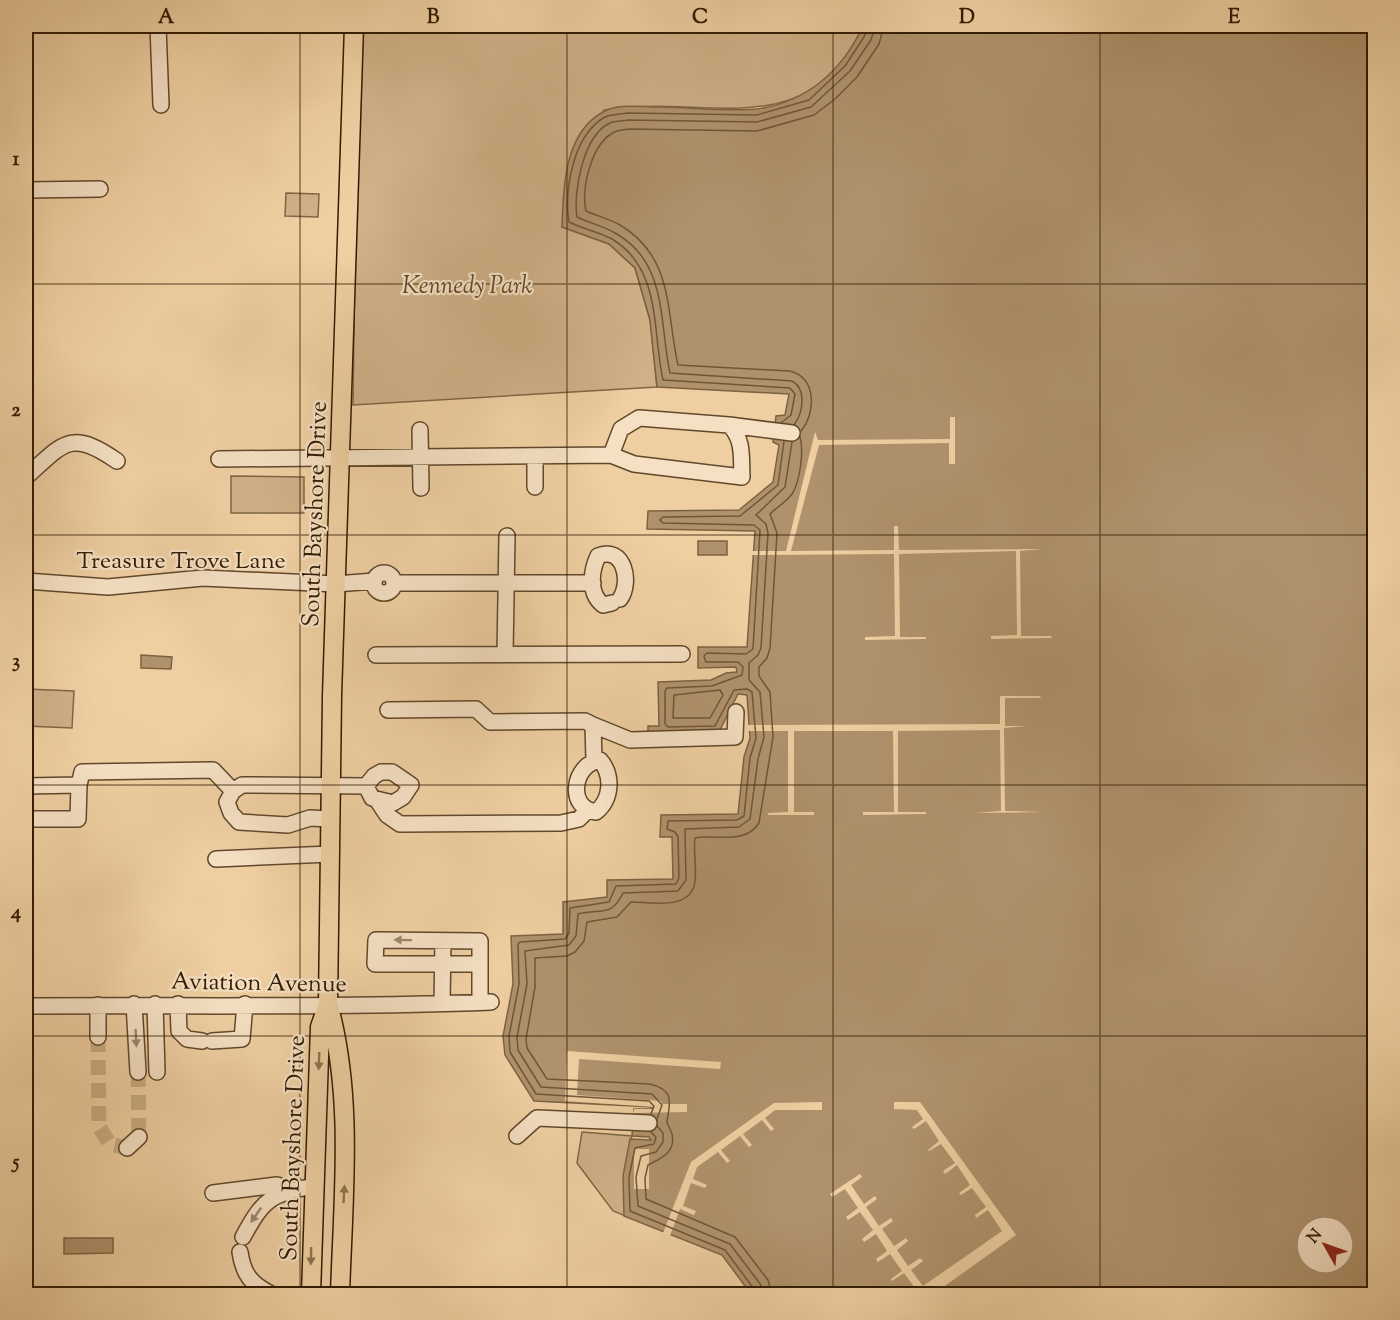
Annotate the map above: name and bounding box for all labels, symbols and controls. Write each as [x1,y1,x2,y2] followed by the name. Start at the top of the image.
[158,4,175,33] text: A
[427,4,440,33] text: B
[692,4,708,33] text: C
[959,4,975,33] text: D
[1228,4,1241,33] text: E
[13,146,20,175] text: 1
[402,270,532,304] park label: Kennedy Park
[11,397,21,426] text: 2
[295,401,337,628] street label: South Bayshore Drive
[76,545,286,579] street label: Treasure Trove Lane
[12,648,20,677] text: 3
[10,899,21,928] text: 4
[393,935,412,945] one-way arrow
[171,965,347,1003] street label: Aviation Avenue
[131,1028,141,1047] one-way arrow
[273,1035,315,1262] street label: South Bayshore Drive
[314,1051,323,1070] one-way arrow
[11,1149,20,1178] text: 5
[339,1185,348,1204] one-way arrow
[250,1206,262,1222] one-way arrow
[1295,1215,1355,1275] north arrow
[1303,1225,1328,1249] text: N
[306,1246,316,1265] one-way arrow

